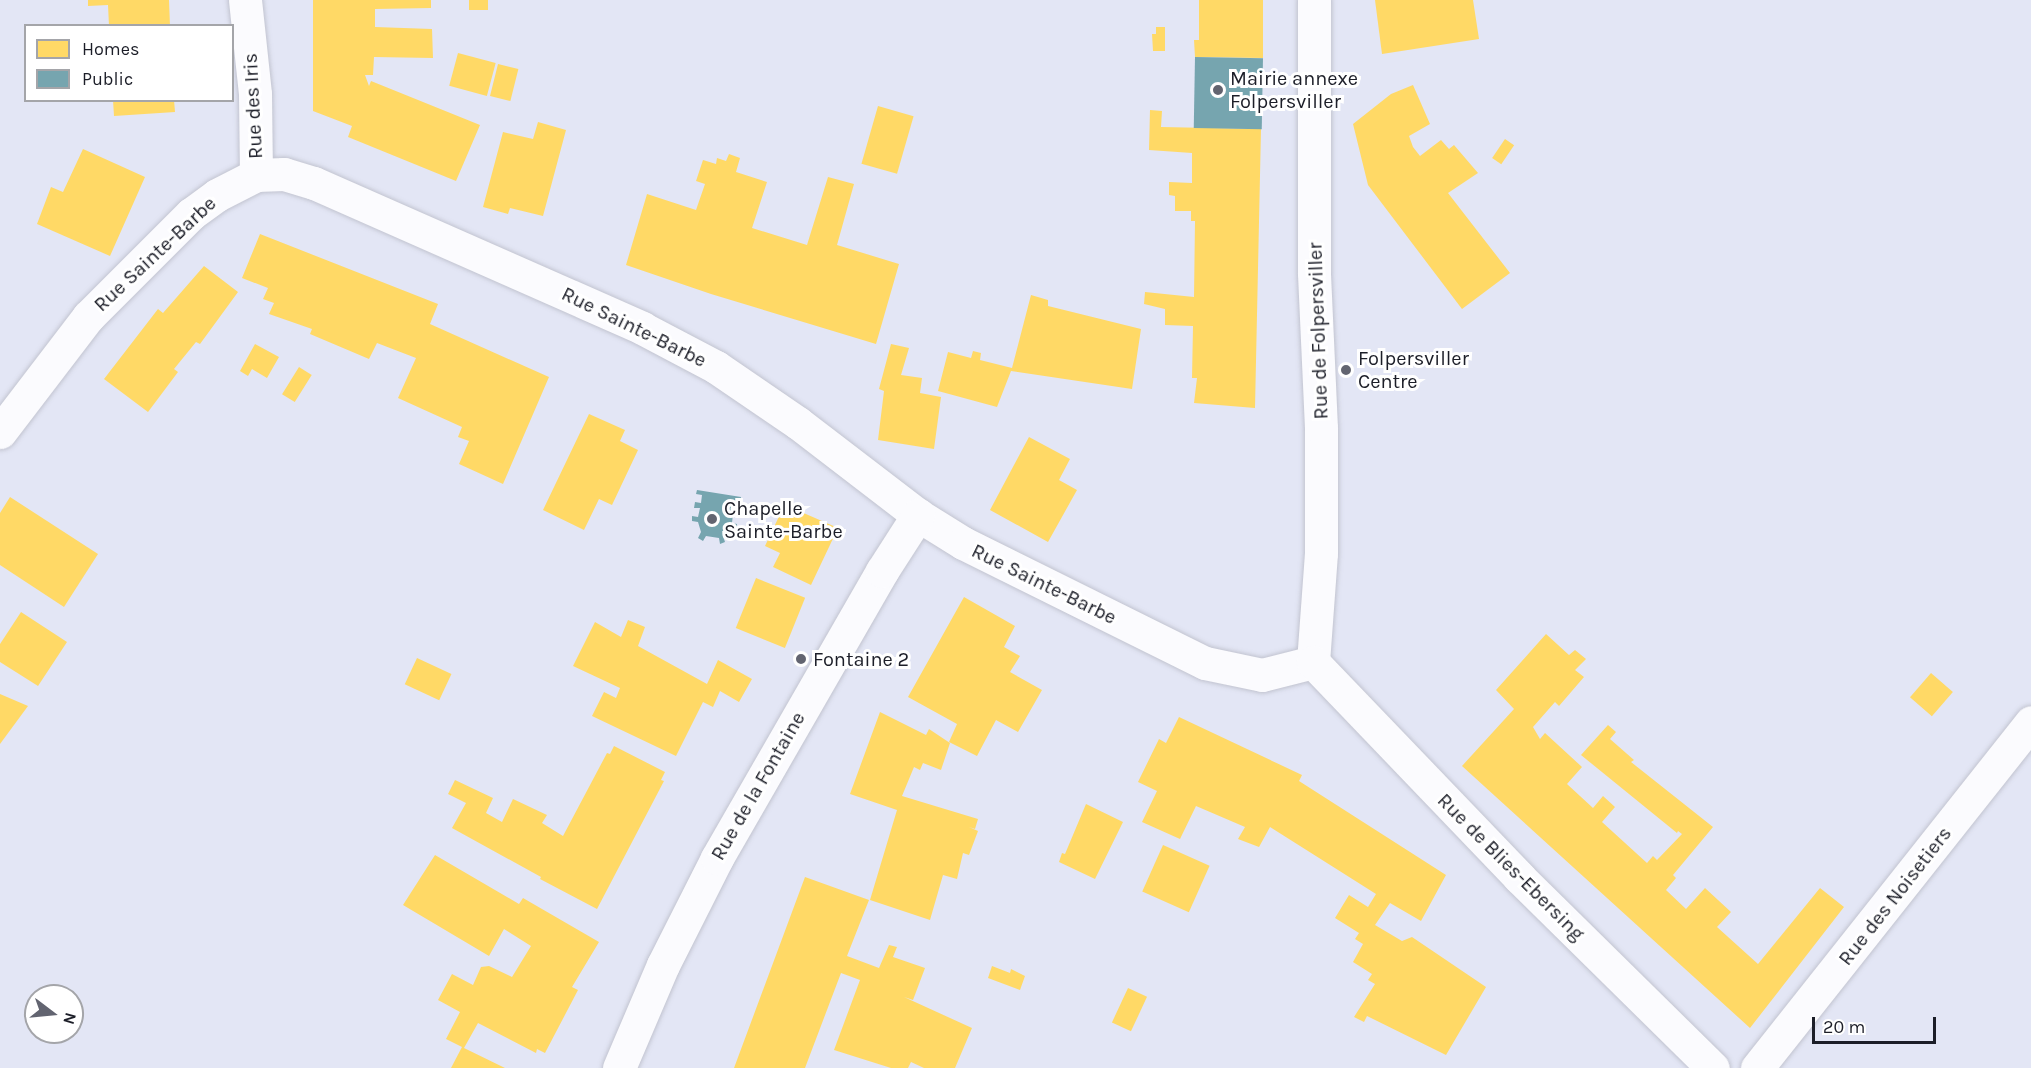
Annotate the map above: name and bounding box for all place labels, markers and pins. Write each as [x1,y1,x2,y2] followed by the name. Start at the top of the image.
[1230,66,1358,113] place label: Mairie annexe Folpersviller
[1211,83,1225,97] marker: Mairie annexe Folpersviller
[1358,346,1469,393] place label: Folpersviller Centre
[1339,363,1353,377] marker: Folpersviller Centre
[724,496,843,543] place label: Chapelle Sainte-Barbe
[705,512,719,526] marker: Chapelle Sainte-Barbe
[813,647,909,671] place label: Fontaine 2
[794,652,808,666] marker: Fontaine 2

